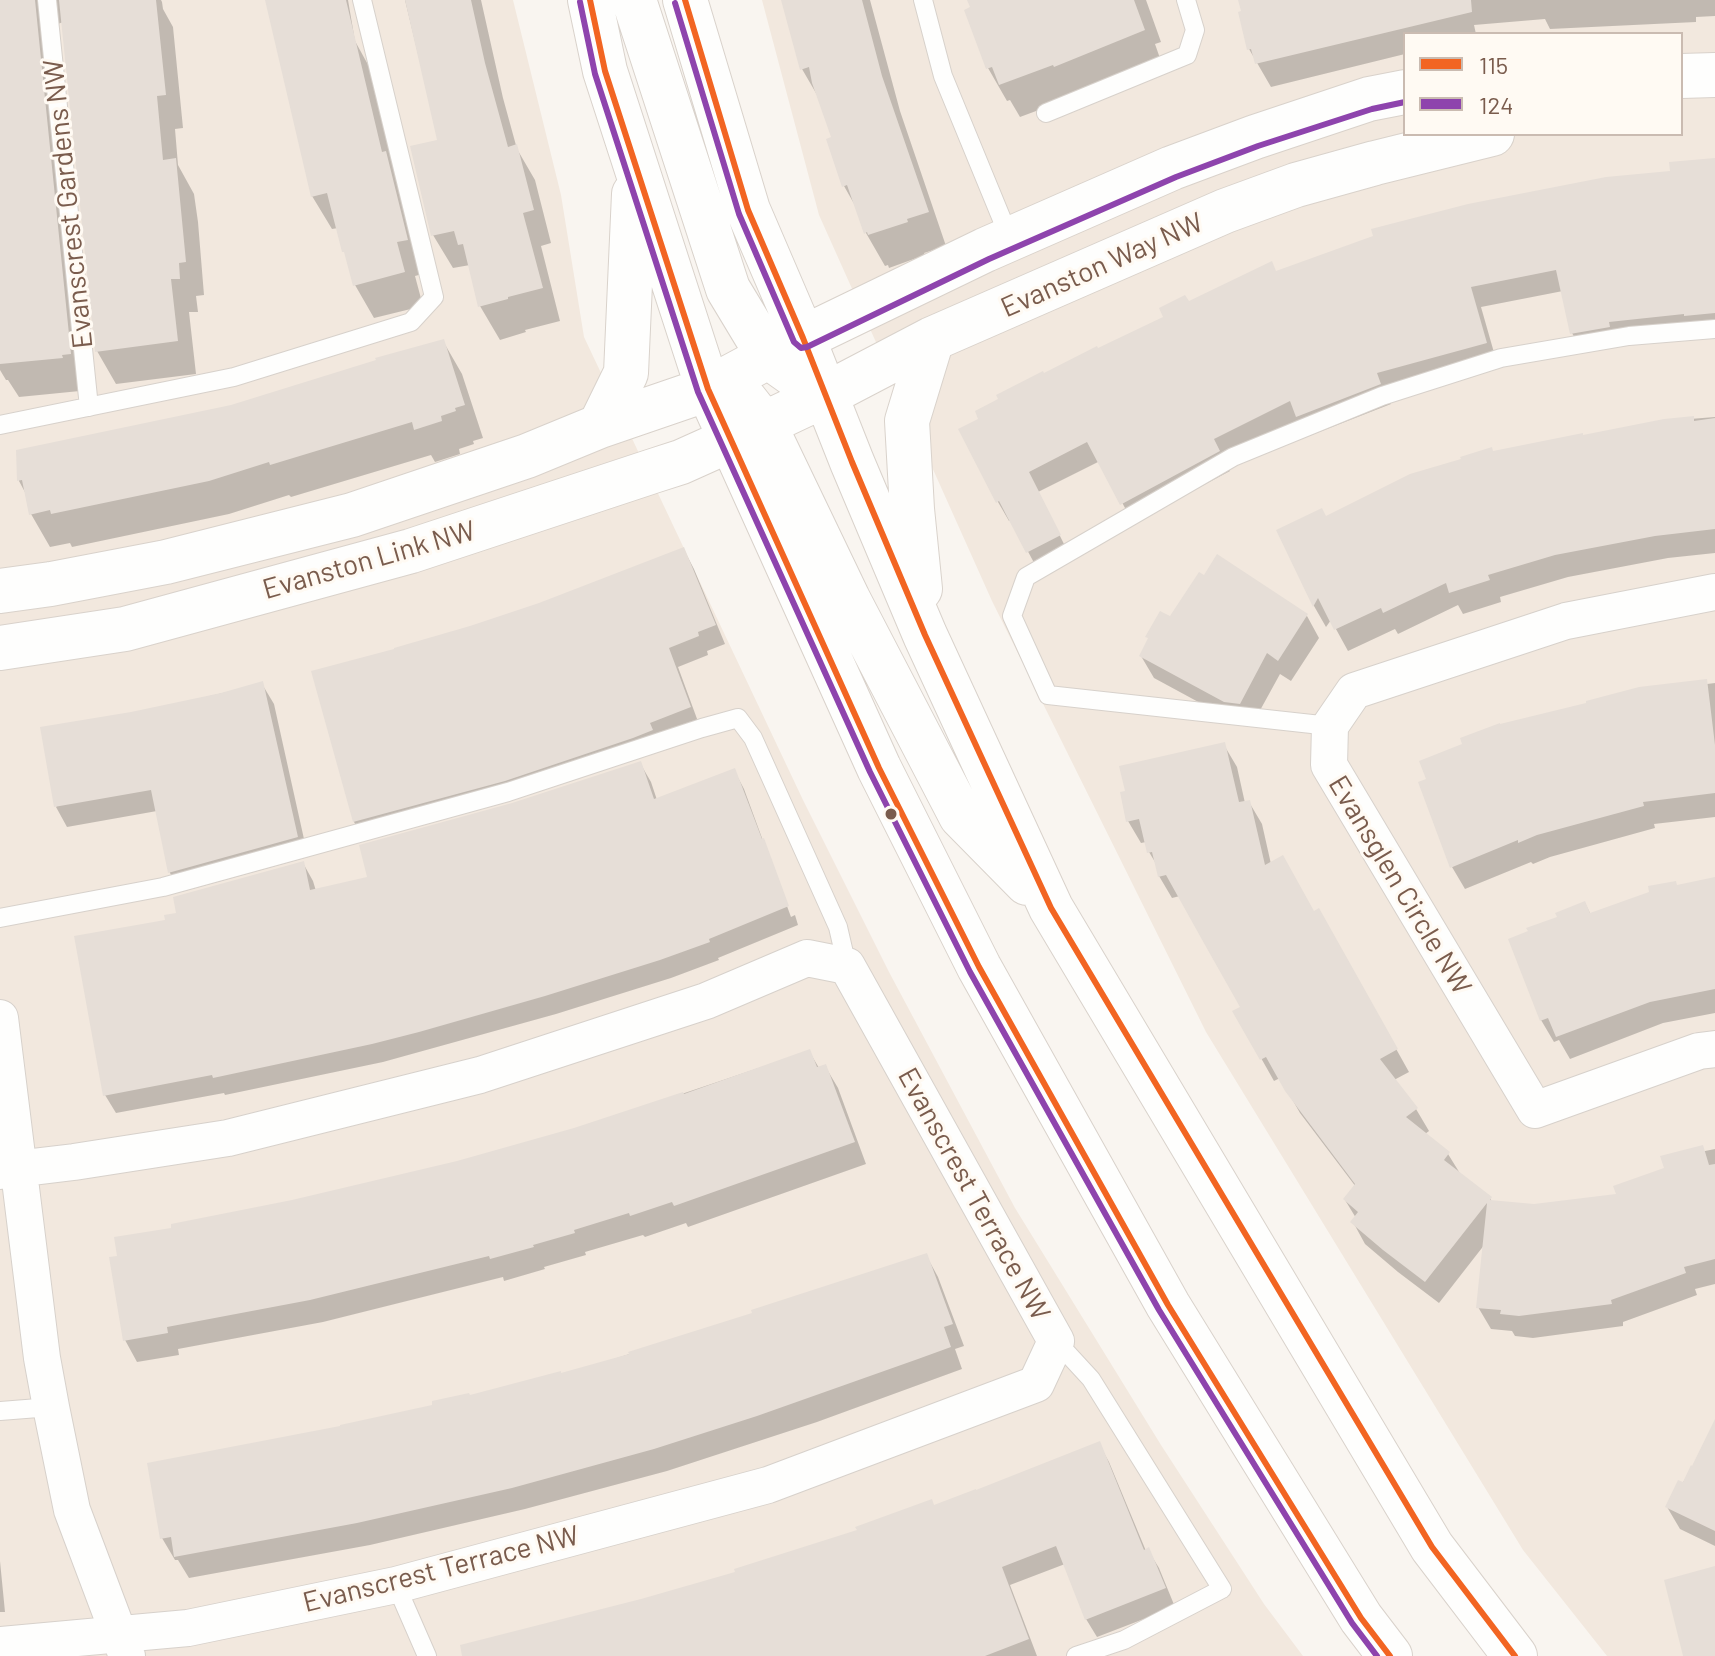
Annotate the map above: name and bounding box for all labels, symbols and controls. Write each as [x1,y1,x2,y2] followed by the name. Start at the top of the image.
[1403,32,1683,136] legend
[1479,50,1508,79] text: 115
[36,58,100,350] street label: Evanscrest Gardens NW
[1479,90,1514,119] text: 124
[996,205,1208,325] street label: Evanston Way NW
[259,514,479,606] street label: Evanston Link NW
[1321,770,1479,1000] street label: Evansglen Circle NW
[883,806,899,822] unlabelled marker
[891,1062,1057,1326] street label: Evanscrest Terrace NW
[299,1518,583,1620] street label: Evanscrest Terrace NW

